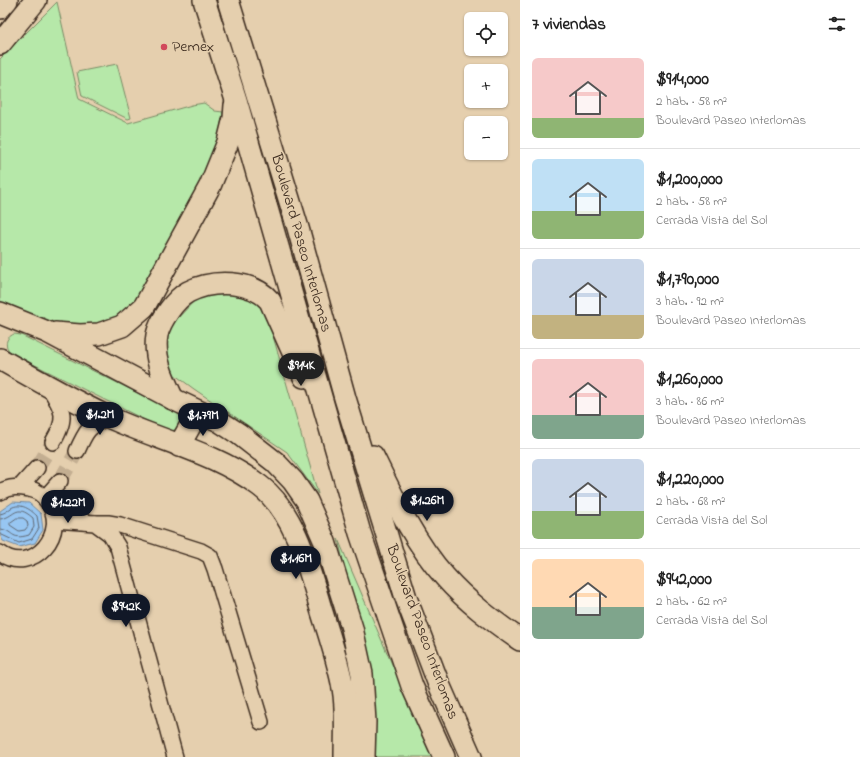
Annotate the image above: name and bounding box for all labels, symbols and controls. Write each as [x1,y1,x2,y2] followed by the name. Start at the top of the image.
[464,12,508,160] map controls
[464,12,508,56] button: locate
[532,12,606,37] text: 7 viviendas
[826,13,848,35] icon: filters
[172,35,214,59] place label: Pemex
[159,42,169,52] marker: Pemex
[464,64,508,108] button: +
[656,67,709,92] text: $914,000
[564,74,612,122] icon: home
[656,92,727,111] text: 2 hab. · 58 m²
[656,111,806,130] text: Boulevard Paseo Interlomas
[464,116,508,160] button: −
[264,150,338,335] street label: Boulevard Paseo Interlomas
[656,167,723,192] text: $1,200,000
[564,175,612,223] icon: home
[656,192,727,211] text: 2 hab. · 58 m²
[656,211,767,230] text: Cerrada Vista del Sol
[656,267,719,292] text: $1,790,000
[564,275,612,323] icon: home
[656,292,724,311] text: 3 hab. · 92 m²
[656,311,806,330] text: Boulevard Paseo Interlomas
[273,353,329,387] pin: $914K
[287,356,315,375] text: $914K
[656,367,723,392] text: $1,260,000
[564,375,612,423] icon: home
[656,392,724,411] text: 3 hab. · 86 m²
[72,402,128,436] pin: $1.2M
[170,403,236,437] pin: $1.79M
[85,405,115,424] text: $1.2M
[187,406,219,425] text: $1.79M
[656,411,806,430] text: Boulevard Paseo Interlomas
[656,467,724,492] text: $1,220,000
[564,475,612,523] icon: home
[394,488,460,522] pin: $1.26M
[35,490,101,524] pin: $1.22M
[410,491,444,510] text: $1.26M
[656,492,726,511] text: 2 hab. · 68 m²
[50,493,86,512] text: $1.22M
[656,511,767,530] text: Cerrada Vista del Sol
[379,540,465,723] street label: Boulevard Paseo Interlomas
[263,546,329,580] pin: $1.16M
[280,549,312,568] text: $1.16M
[656,567,712,592] text: $942,000
[564,575,612,623] icon: home
[656,592,727,611] text: 2 hab. · 62 m²
[98,594,154,628] pin: $942K
[111,597,141,616] text: $942K
[656,611,767,630] text: Cerrada Vista del Sol

